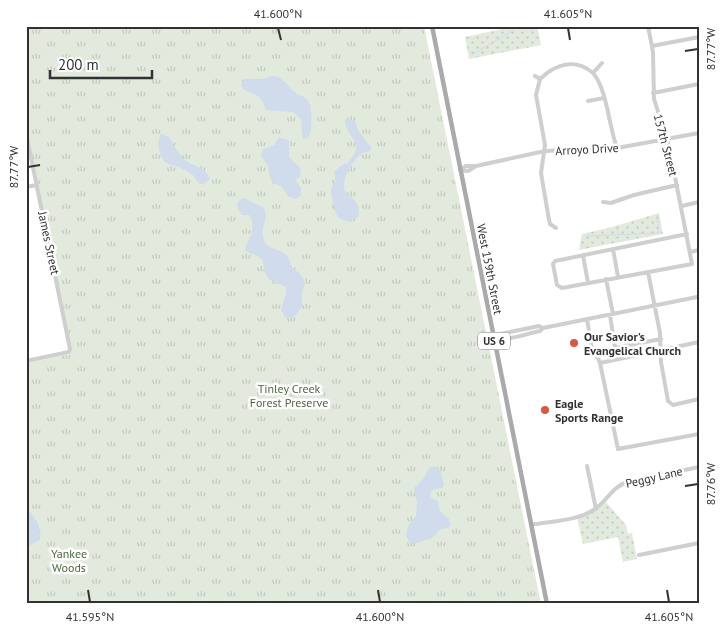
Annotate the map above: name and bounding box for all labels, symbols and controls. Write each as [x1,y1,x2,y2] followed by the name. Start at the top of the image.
[254,6,302,21] text: 41.600°N
[544,6,592,21] text: 41.605°N
[703,28,718,70] text: 87.77°W
[50,48,152,80] scale bar
[58,55,99,74] text: 200 m
[650,112,682,178] street label: 157th Street
[555,140,619,158] street label: Arroyo Drive
[6,146,21,188] text: 87.77°W
[35,209,63,276] street label: James Street
[474,222,506,316] street label: West 159th Street
[584,329,681,358] place label: Our Savior's Evangelical Church
[478,332,510,350] road number: US 6
[568,337,580,349] marker: Our Savior's Evangelical Church
[250,381,328,410] park label: Tinley Creek Forest Preserve
[555,396,623,425] place label: Eagle Sports Range
[539,404,551,416] marker: Eagle Sports Range
[624,463,684,491] street label: Peggy Lane
[703,463,718,505] text: 87.76°W
[51,546,87,575] park label: Yankee Woods
[66,609,114,624] text: 41.595°N
[356,609,404,624] text: 41.600°N
[645,609,693,624] text: 41.605°N

